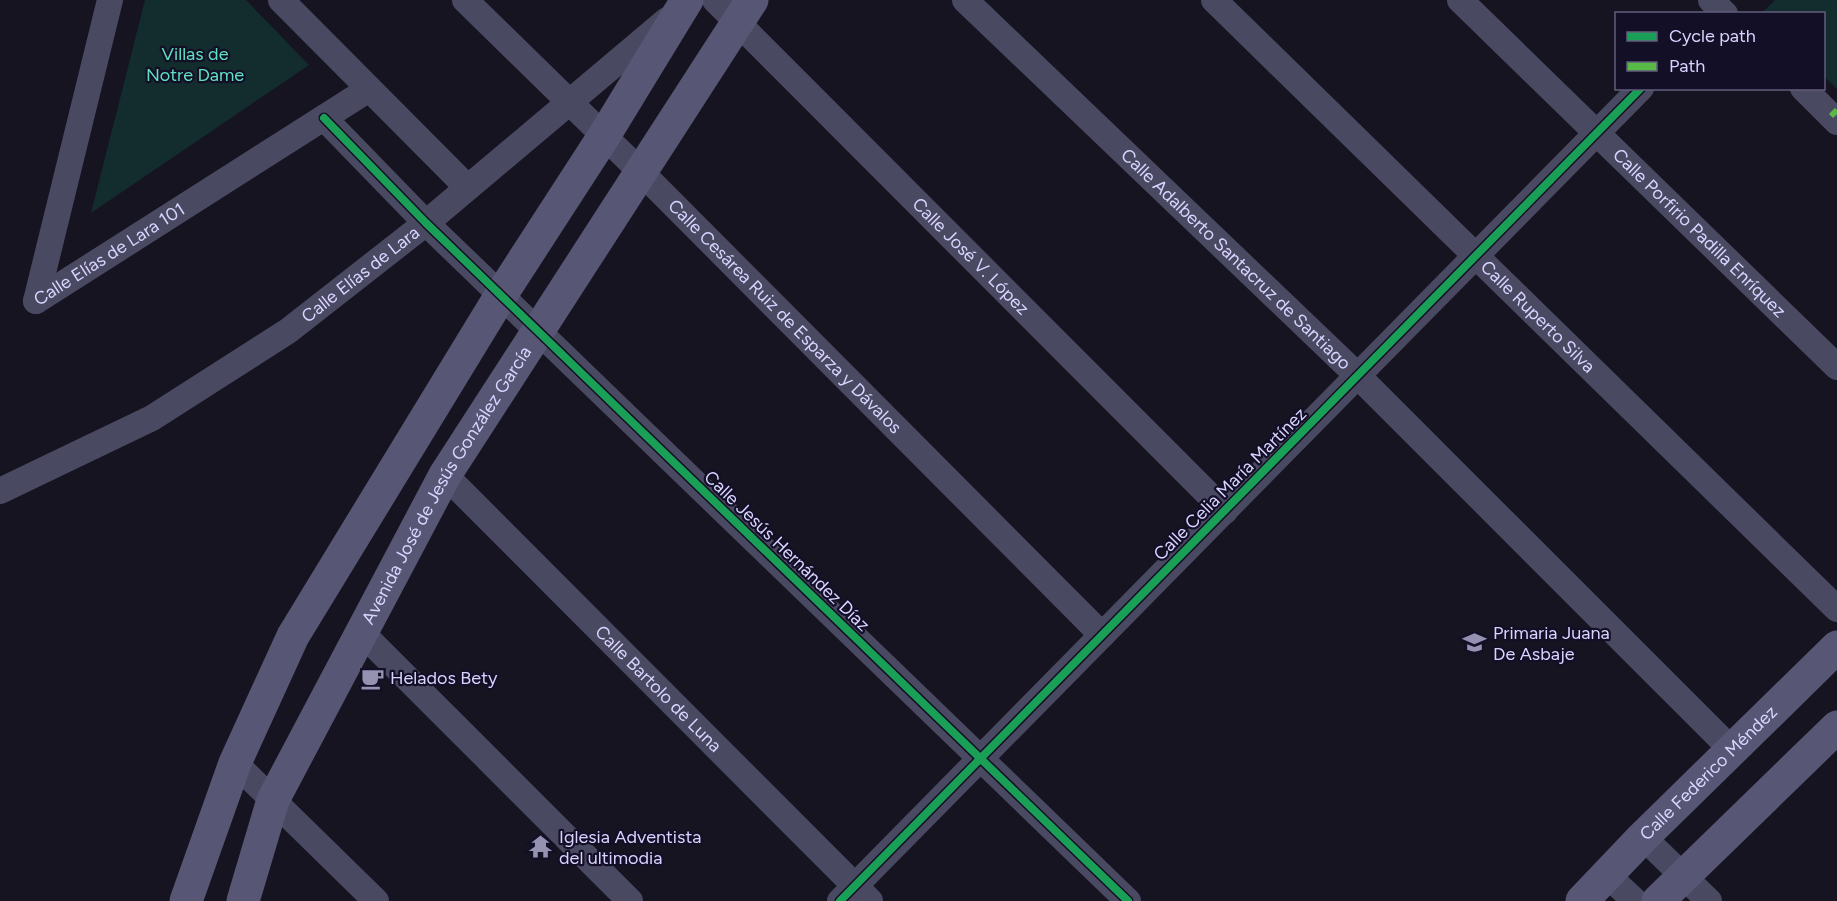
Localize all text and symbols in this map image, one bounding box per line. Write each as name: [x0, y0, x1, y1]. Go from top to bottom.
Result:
legend: [1615, 12, 1825, 90]
text: Cycle path: [1669, 25, 1756, 47]
park label: Villas de Notre Dame: [146, 43, 244, 86]
text: Path: [1669, 55, 1705, 77]
street label: Calle Adalberto Santacruz de Santiago: [1116, 144, 1356, 374]
street label: Calle Porfirio Padilla Enríquez: [1608, 144, 1791, 322]
street label: Calle José V. López: [908, 193, 1034, 320]
street label: Calle Cesárea Ruiz de Esparza y Dávalos: [664, 195, 906, 438]
street label: Calle Elías de Lara 101: [30, 198, 189, 310]
street label: Calle Elías de Lara: [297, 221, 424, 327]
street label: Calle Ruperto Silva: [1476, 256, 1600, 377]
street label: Avenida José de Jesús González García: [357, 342, 536, 628]
street label: Calle Celia María Martínez: [1149, 403, 1311, 565]
street label: Calle Jesús Hernández Díaz: [700, 466, 874, 636]
street label: Calle Bartolo de Luna: [590, 621, 726, 757]
place label: Primaria Juana De Asbaje: [1493, 622, 1610, 665]
school or university icon: Primaria Juana De Asbaje: [1462, 630, 1488, 656]
cafe icon: Helados Bety: [359, 665, 385, 691]
place label: Helados Bety: [390, 667, 498, 689]
street label: Calle Federico Méndez: [1635, 701, 1782, 845]
place label: Iglesia Adventista del ultimodia: [559, 826, 701, 869]
temple icon: Iglesia Adventista del ultimodia: [528, 834, 554, 860]

